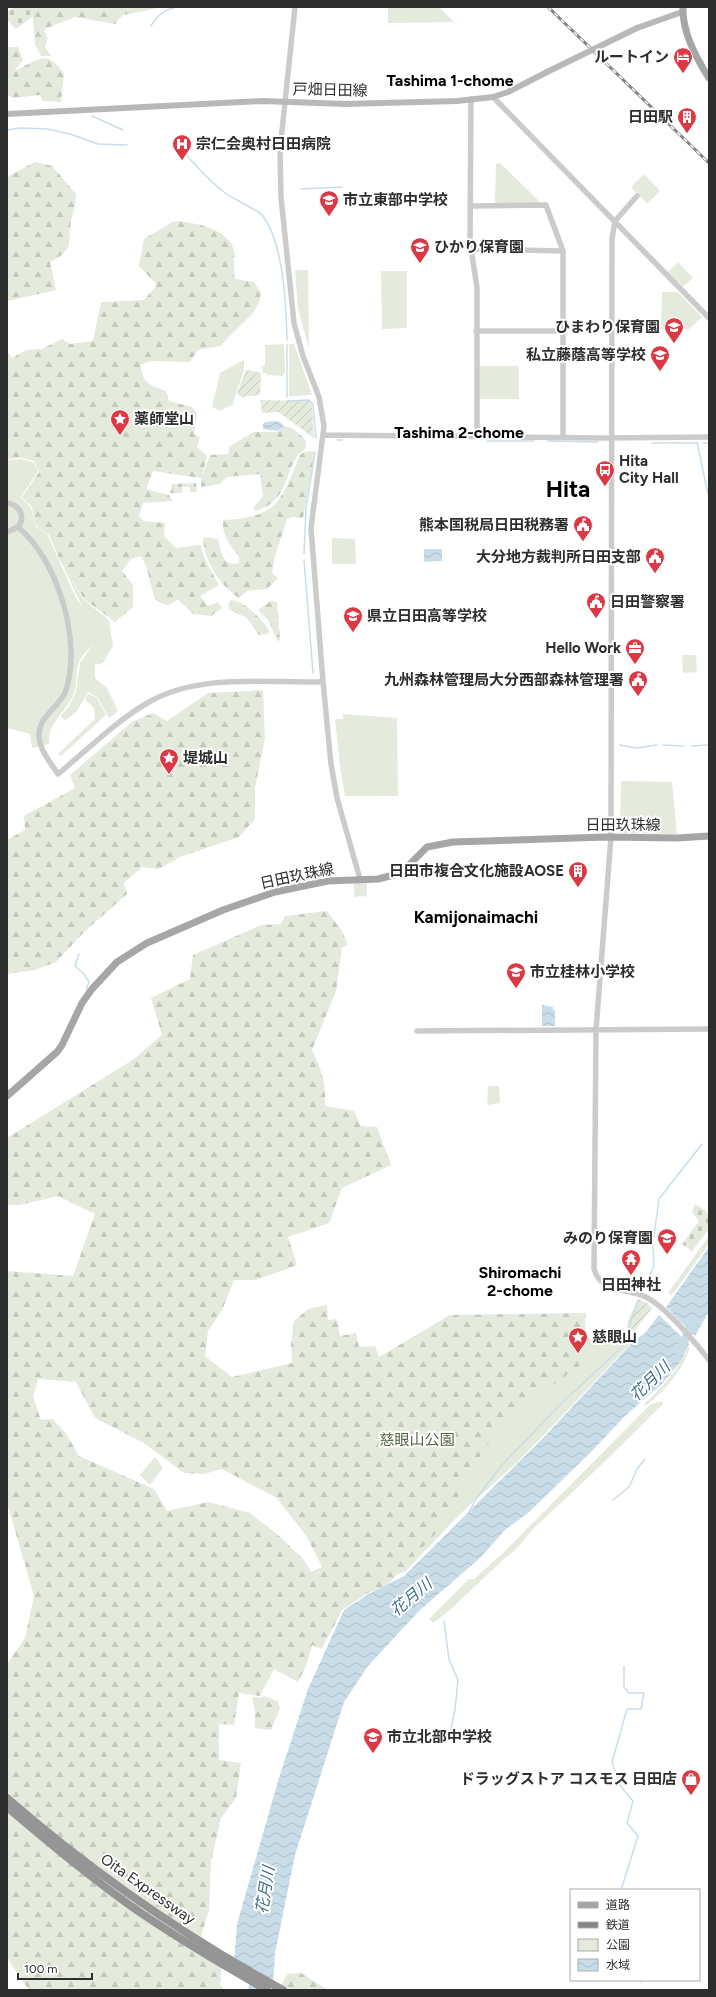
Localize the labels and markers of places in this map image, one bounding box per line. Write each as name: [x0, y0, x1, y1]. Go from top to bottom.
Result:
hotel icon: ルートイン: [672, 46, 694, 74]
place label: ルートイン: [594, 48, 669, 66]
building icon: 日田駅: [676, 106, 698, 134]
place label: 日田駅: [628, 108, 673, 126]
hospital icon: 宗仁会奥村日田病院: [171, 133, 193, 161]
place label: 宗仁会奥村日田病院: [196, 135, 331, 153]
school or university icon: 市立東部中学校: [318, 189, 340, 217]
place label: 市立東部中学校: [343, 191, 448, 209]
school or university icon: ひかり保育園: [409, 236, 431, 264]
place label: ひかり保育園: [434, 238, 524, 256]
school or university icon: ひまわり保育園: [663, 316, 685, 344]
place label: ひまわり保育園: [555, 318, 660, 336]
school or university icon: 私立藤蔭高等学校: [649, 344, 671, 372]
place label: 私立藤蔭高等学校: [526, 346, 646, 364]
place icon: 薬師堂山: [109, 408, 131, 436]
place label: 薬師堂山: [134, 410, 194, 428]
place label: Hita City Hall: [619, 452, 679, 487]
bus stop icon: Hita City Hall: [594, 459, 616, 487]
public building icon: 熊本国税局日田税務署: [572, 514, 594, 542]
place label: 熊本国税局日田税務署: [419, 516, 569, 534]
public building icon: 大分地方裁判所日田支部: [644, 546, 666, 574]
place label: 大分地方裁判所日田支部: [476, 548, 641, 566]
public building icon: 日田警察署: [585, 591, 607, 619]
place label: 日田警察署: [610, 593, 685, 611]
school or university icon: 県立日田高等学校: [342, 605, 364, 633]
place label: 県立日田高等学校: [367, 607, 487, 625]
office icon: Hello Work: [624, 637, 646, 665]
place label: Hello Work: [545, 639, 621, 657]
public building icon: 九州森林管理局大分西部森林管理署: [627, 669, 649, 697]
place label: 九州森林管理局大分西部森林管理署: [384, 671, 624, 689]
place icon: 堤城山: [158, 747, 180, 775]
place label: 堤城山: [183, 749, 228, 767]
building icon: 日田市複合文化施設AOSE: [567, 860, 589, 888]
place label: 日田市複合文化施設AOSE: [389, 862, 564, 880]
school or university icon: 市立桂林小学校: [505, 961, 527, 989]
place label: 市立桂林小学校: [530, 963, 635, 981]
school or university icon: みのり保育園: [656, 1227, 678, 1255]
place label: みのり保育園: [563, 1229, 653, 1247]
temple icon: 日田神社: [620, 1248, 642, 1276]
place label: 日田神社: [601, 1276, 661, 1294]
place icon: 慈眼山: [567, 1326, 589, 1354]
place label: 慈眼山: [592, 1328, 637, 1346]
school or university icon: 市立北部中学校: [362, 1726, 384, 1754]
place label: 市立北部中学校: [387, 1728, 492, 1746]
shop icon: ドラッグストア コスモス 日田店: [680, 1768, 702, 1796]
place label: ドラッグストア コスモス 日田店: [460, 1770, 677, 1788]

